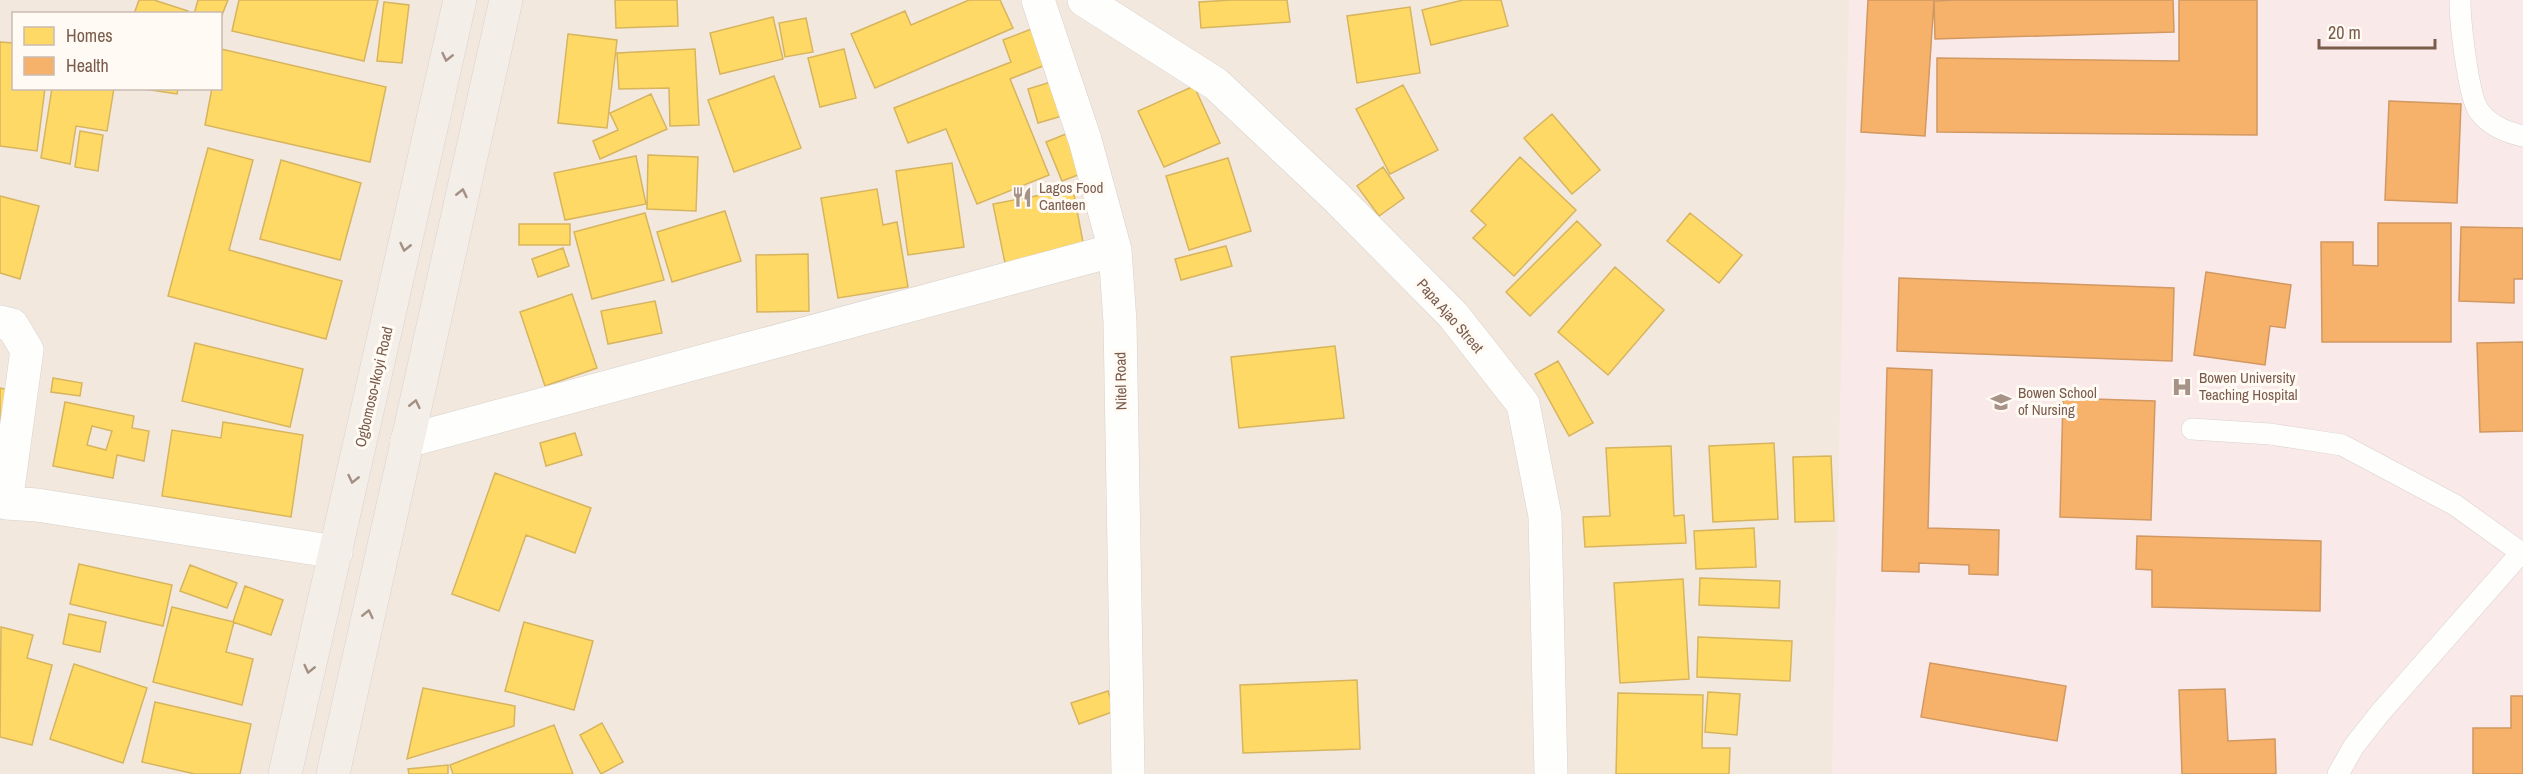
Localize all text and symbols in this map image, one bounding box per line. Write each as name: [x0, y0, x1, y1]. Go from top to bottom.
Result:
legend: [12, 12, 222, 90]
scale bar: [2319, 12, 2434, 50]
text: 20 m: [2328, 20, 2361, 45]
text: Homes: [66, 23, 113, 48]
one-way arrow: [442, 52, 455, 62]
text: Health: [66, 53, 109, 78]
place label: Lagos Food Canteen: [1039, 177, 1103, 215]
restaurant icon: Lagos Food Canteen: [1010, 185, 1034, 209]
one-way arrow: [455, 188, 468, 198]
one-way arrow: [399, 242, 412, 252]
street label: Papa Ajao Street: [1412, 274, 1489, 358]
street label: Ogbomoso-Ikoyi Road: [349, 325, 398, 449]
street label: Nitel Road: [1109, 352, 1132, 410]
place label: Bowen University Teaching Hospital: [2199, 367, 2297, 405]
hospital icon: Bowen University Teaching Hospital: [2170, 375, 2194, 399]
place label: Bowen School of Nursing: [2018, 382, 2097, 420]
school or university icon: Bowen School of Nursing: [1989, 390, 2013, 414]
one-way arrow: [408, 399, 421, 409]
one-way arrow: [347, 473, 360, 483]
one-way arrow: [361, 610, 374, 620]
one-way arrow: [303, 663, 316, 673]

